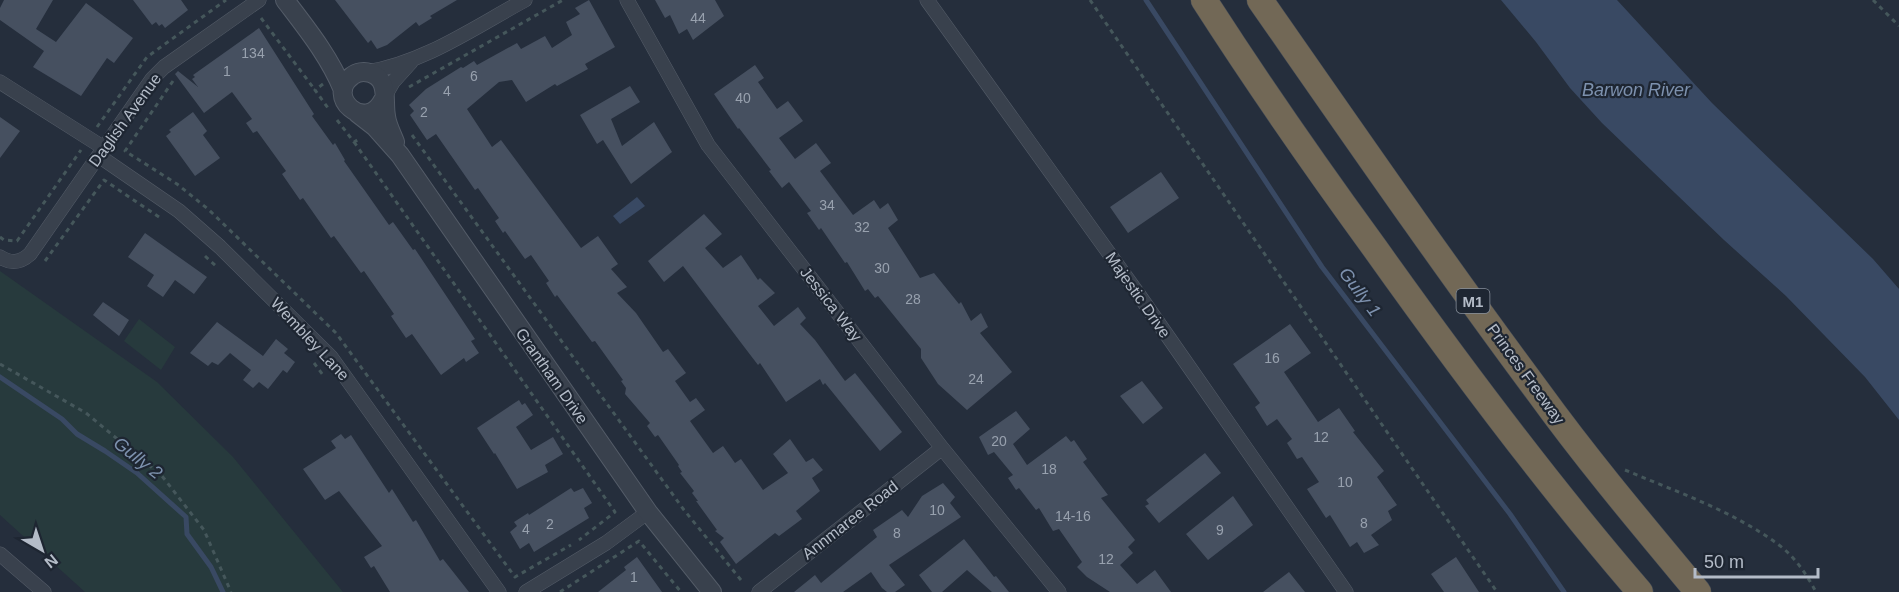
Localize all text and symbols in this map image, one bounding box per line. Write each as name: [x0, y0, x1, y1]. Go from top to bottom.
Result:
house number: 44: [690, 10, 706, 26]
house number: 134: [241, 45, 265, 61]
house number: 1: [223, 63, 231, 79]
house number: 6: [470, 68, 478, 84]
street label: Daglish Avenue: [86, 70, 165, 170]
water label: Barwon River: [1582, 80, 1691, 100]
house number: 4: [443, 83, 451, 99]
house number: 40: [735, 90, 751, 106]
house number: 2: [420, 104, 428, 120]
house number: 34: [819, 197, 835, 213]
house number: 32: [854, 219, 870, 235]
street label: Majestic Drive: [1102, 249, 1174, 341]
house number: 30: [874, 260, 890, 276]
street label: Jessica Way: [797, 264, 865, 344]
water label: Gully 1: [1335, 264, 1385, 320]
road number: M1: [1456, 289, 1490, 313]
house number: 28: [905, 291, 921, 307]
street label: Wembley Lane: [267, 294, 353, 384]
street label: Princes Freeway: [1484, 321, 1568, 427]
street label: Grantham Drive: [513, 325, 591, 427]
house number: 16: [1264, 350, 1280, 366]
house number: 24: [968, 371, 984, 387]
house number: 12: [1313, 429, 1329, 445]
water label: Gully 2: [110, 433, 166, 483]
house number: 20: [991, 433, 1007, 449]
house number: 18: [1041, 461, 1057, 477]
house number: 10: [1337, 474, 1353, 490]
street label: Annmaree Road: [799, 477, 901, 563]
house number: 10: [929, 502, 945, 518]
house number: 14-16: [1055, 508, 1091, 524]
house number: 8: [1360, 515, 1368, 531]
house number: 2: [546, 516, 554, 532]
north arrow: [12, 520, 72, 580]
house number: 4: [522, 521, 530, 537]
house number: 9: [1216, 522, 1224, 538]
house number: 8: [893, 525, 901, 541]
scale bar: [1695, 541, 1818, 579]
text: N: [41, 551, 61, 572]
house number: 12: [1098, 551, 1114, 567]
text: 50 m: [1704, 552, 1744, 572]
house number: 1: [630, 569, 638, 585]

